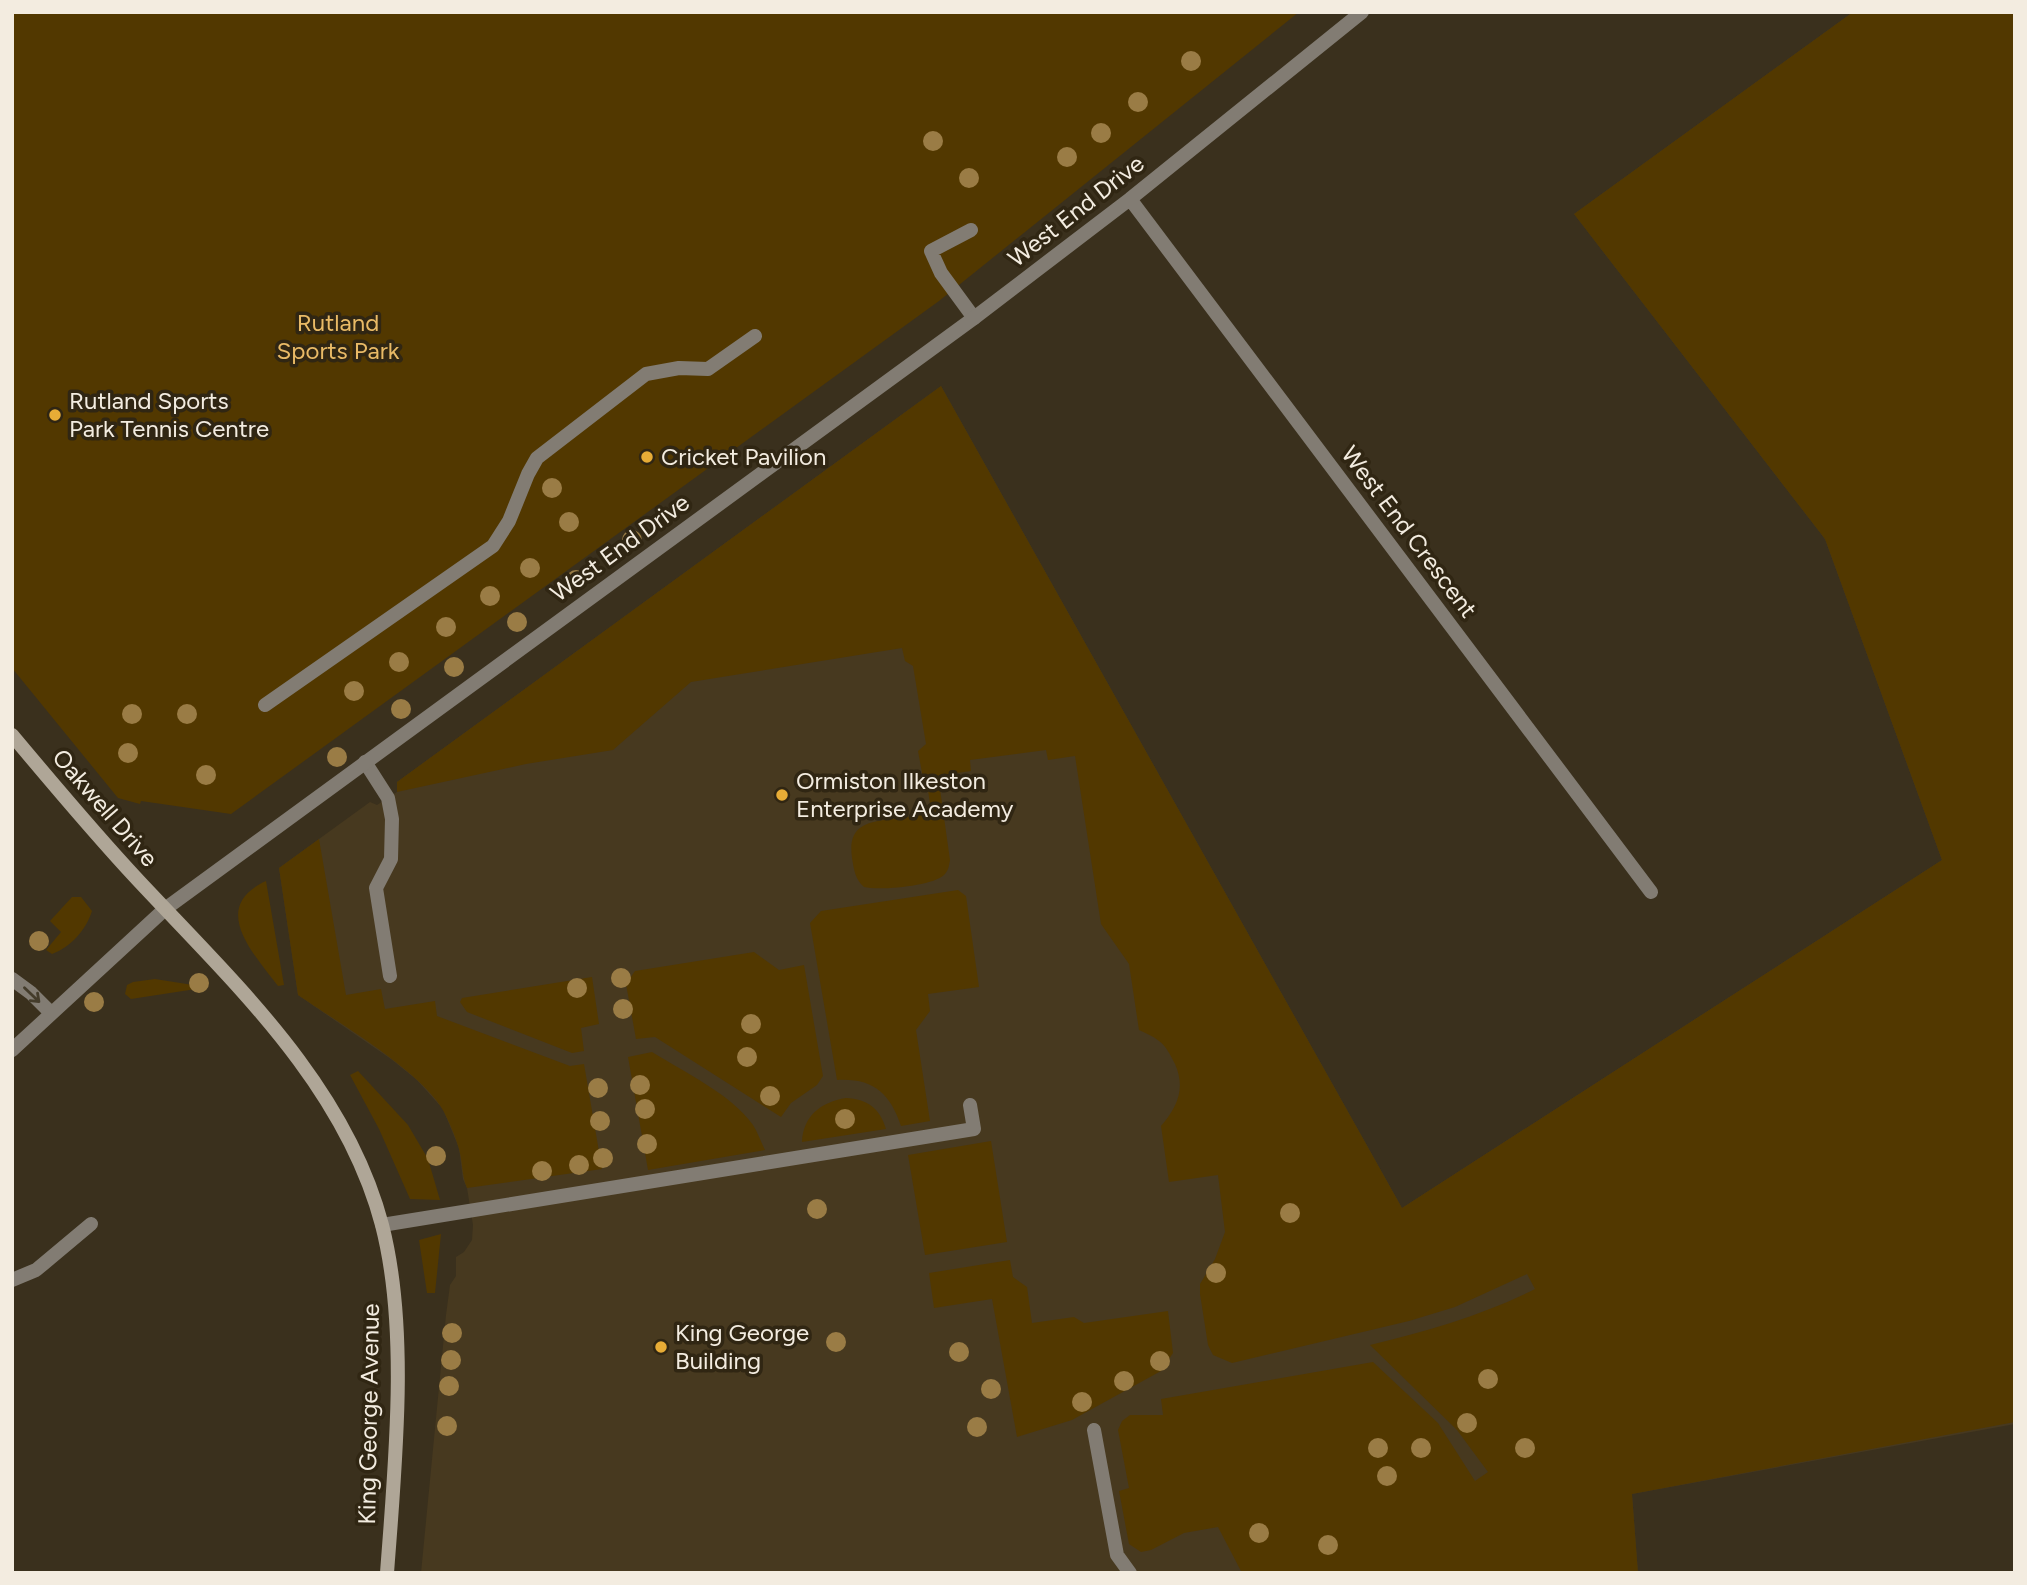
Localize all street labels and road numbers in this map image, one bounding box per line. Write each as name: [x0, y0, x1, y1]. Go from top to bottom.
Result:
street label: West End Drive: [1002, 149, 1149, 273]
street label: West End Crescent: [1335, 440, 1483, 623]
street label: West End Drive: [545, 488, 695, 608]
street label: Oakwell Drive: [46, 743, 164, 872]
street label: King George Avenue: [352, 1303, 385, 1525]

